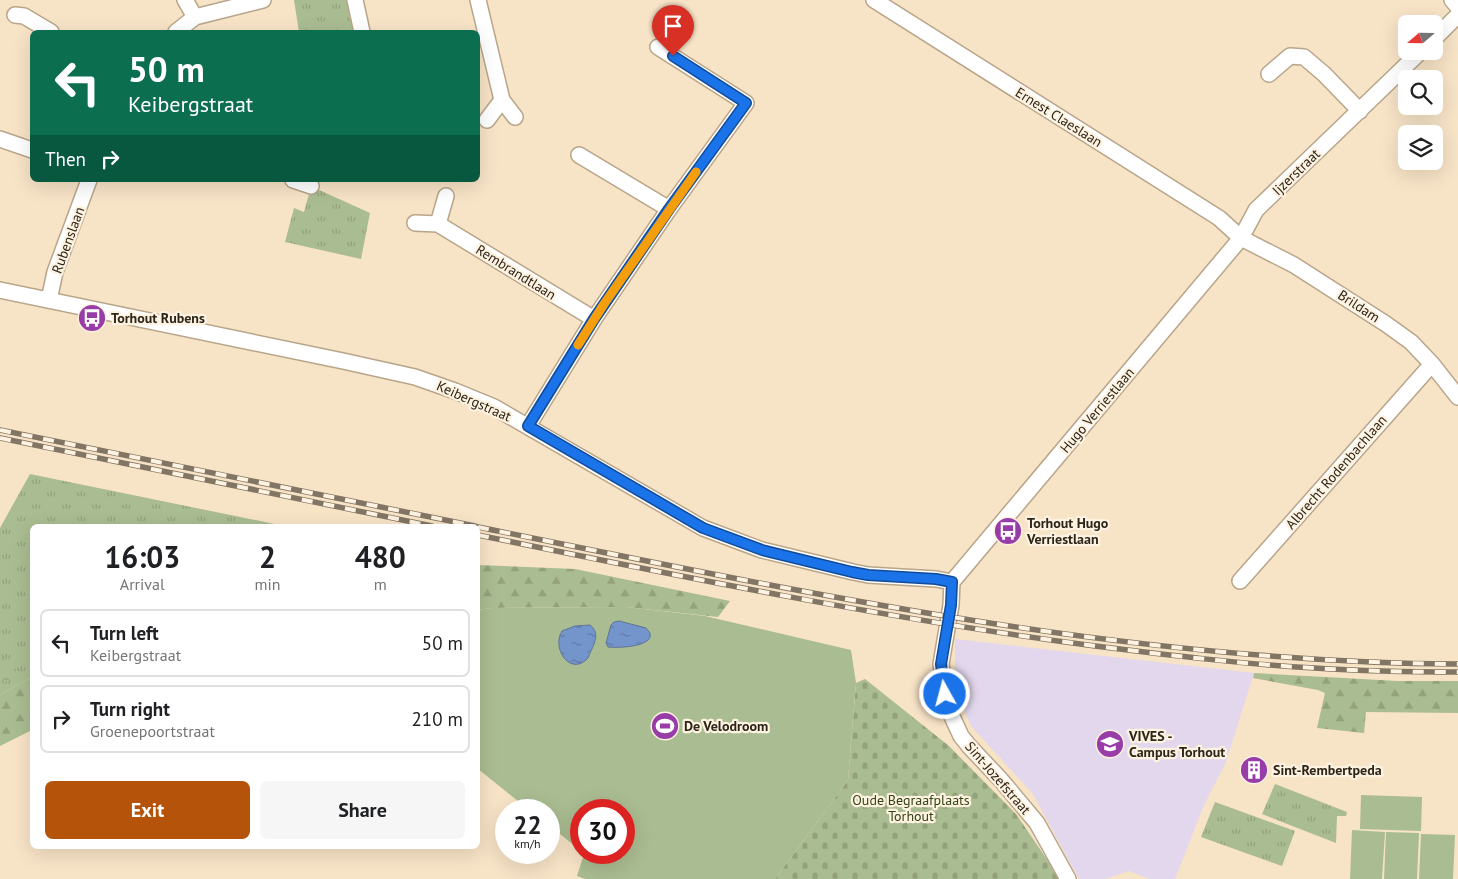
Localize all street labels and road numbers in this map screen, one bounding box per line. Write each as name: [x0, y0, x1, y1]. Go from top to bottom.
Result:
street label: Ernest Claeslaan: [1012, 83, 1106, 151]
street label: Ijzerstraat: [1268, 145, 1324, 199]
street label: Rubenslaan: [48, 204, 88, 276]
street label: Rembrandtlaan: [473, 240, 559, 304]
street label: Brildam: [1335, 286, 1383, 326]
street label: Hugo Verriestlaan: [1056, 364, 1138, 456]
street label: Keibergstraat: [434, 377, 514, 426]
street label: Albrecht Rodenbachlaan: [1281, 411, 1391, 533]
street label: Sint-Jozefstraat: [961, 738, 1035, 819]

